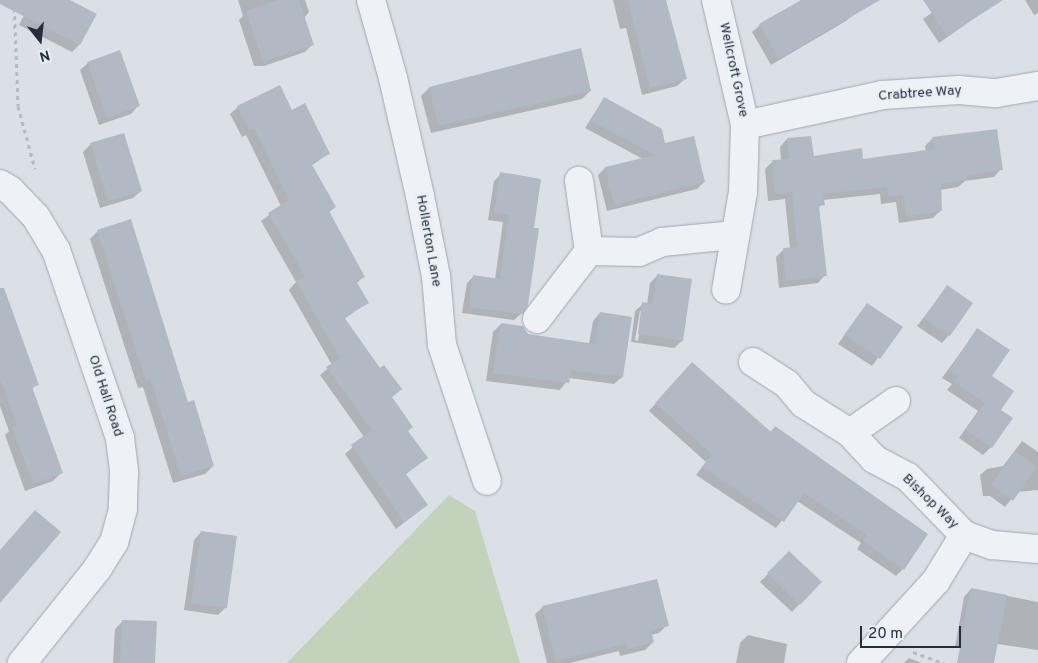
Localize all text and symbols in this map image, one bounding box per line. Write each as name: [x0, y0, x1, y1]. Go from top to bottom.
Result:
north arrow: [15, 15, 65, 65]
street label: Wellcroft Grove: [715, 21, 751, 119]
text: N: [37, 45, 51, 64]
street label: Crabtree Way: [878, 83, 962, 105]
street label: Hollerton Lane: [412, 194, 444, 288]
street label: Old Hall Road: [84, 353, 126, 439]
street label: Bishop Way: [898, 471, 962, 533]
scale bar: [863, 616, 964, 648]
text: 20 m: [868, 625, 903, 644]

